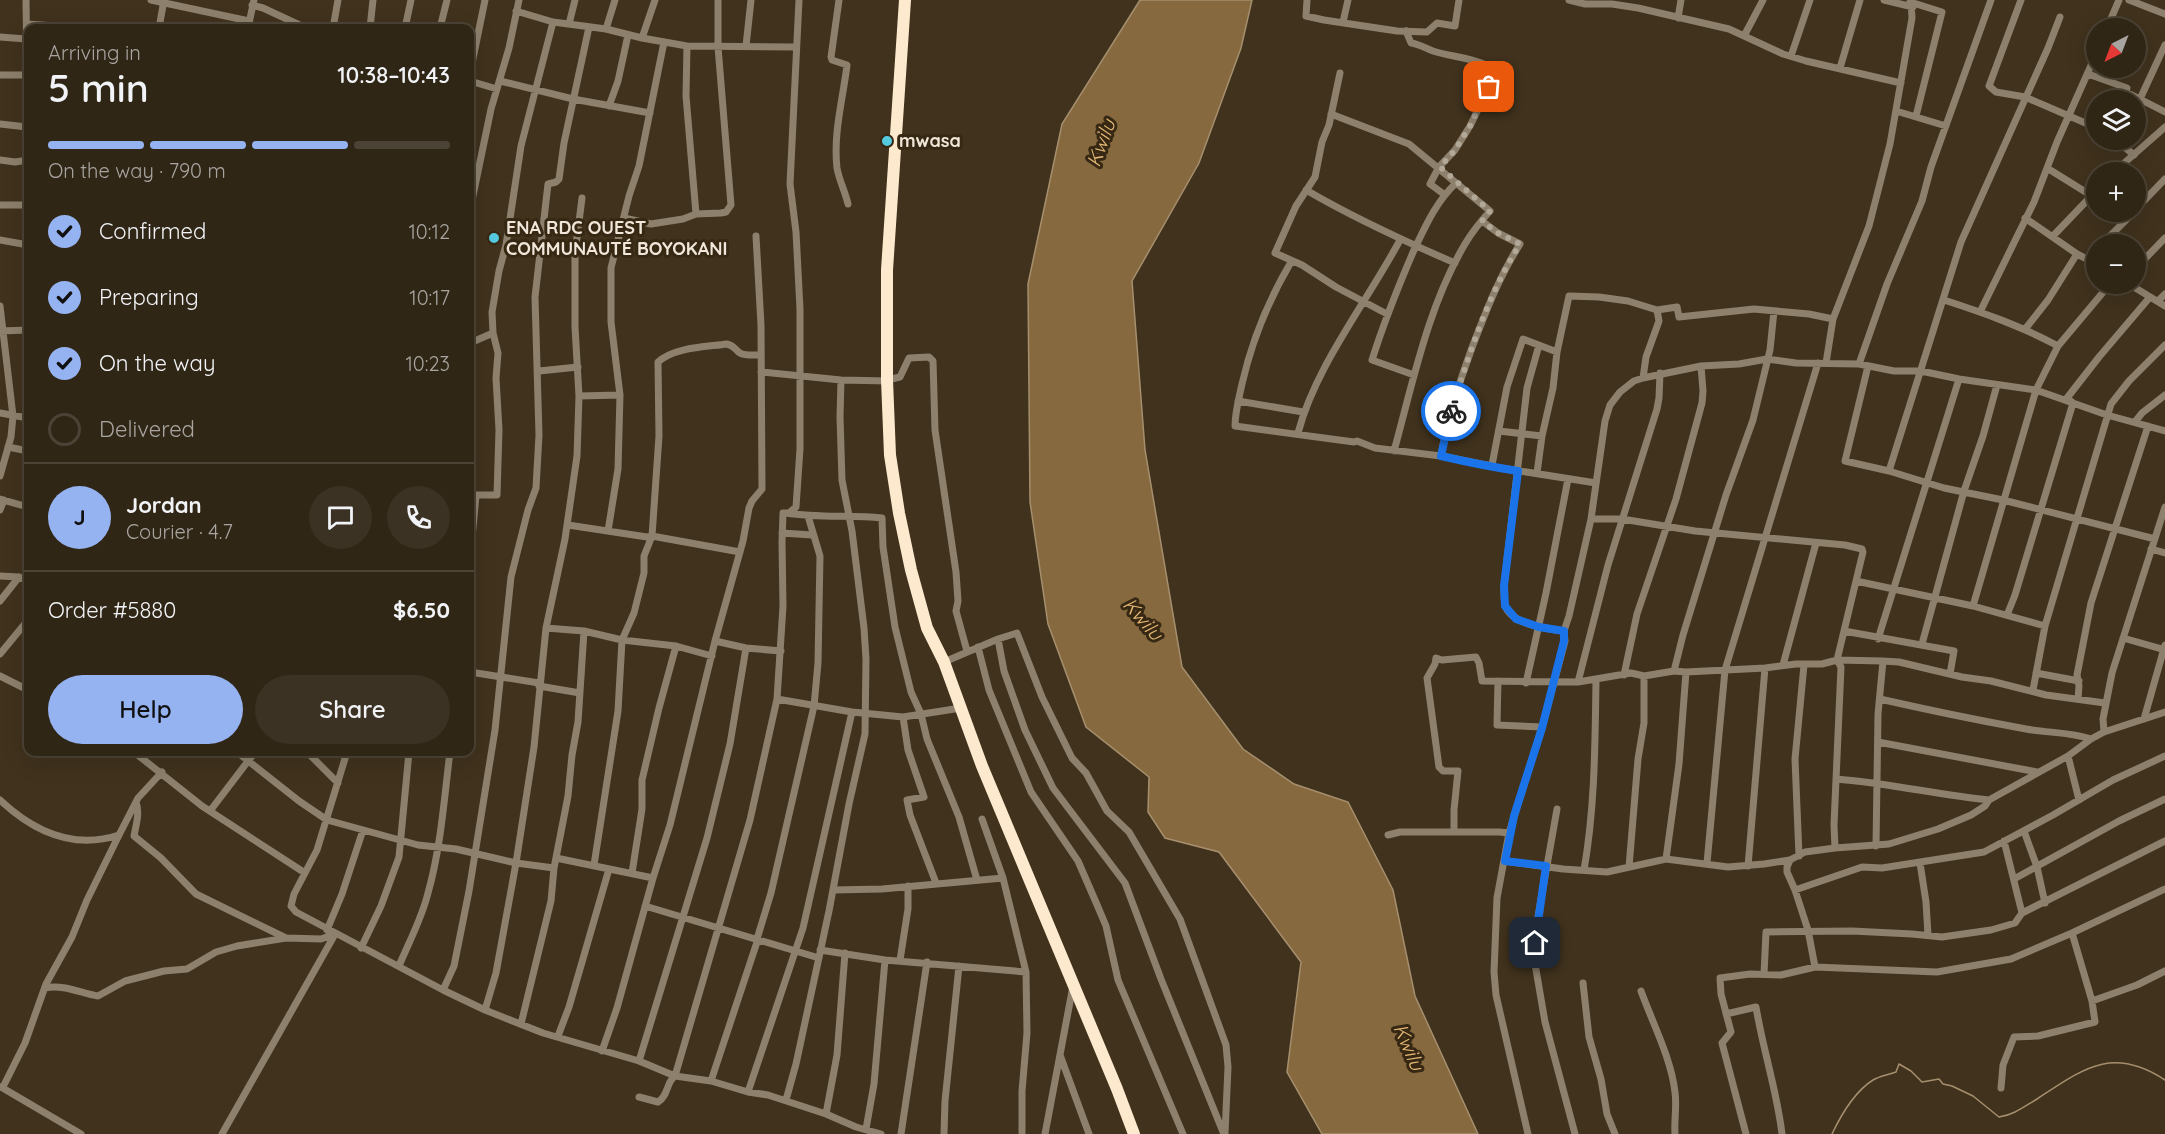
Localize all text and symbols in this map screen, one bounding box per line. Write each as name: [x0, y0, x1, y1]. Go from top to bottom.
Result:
north arrow: [2086, 18, 2146, 78]
map controls: [2086, 18, 2146, 294]
text: Arriving in: [48, 40, 141, 65]
text: 10:38–10:43: [337, 61, 450, 89]
pin: [1463, 61, 1514, 112]
text: 5 min: [48, 63, 149, 112]
icon: bag: [1472, 70, 1505, 103]
button: layers: [2086, 90, 2146, 150]
water label: Kwilu: [1081, 114, 1121, 170]
place label: mwasa: [899, 129, 961, 152]
marker: mwasa: [880, 134, 894, 148]
text: On the way · 790 m: [48, 158, 226, 183]
button: +: [2086, 162, 2146, 222]
icon: check: [48, 215, 81, 248]
place label: ENA RDC OUEST COMMUNAUTÉ BOYOKANI: [506, 216, 727, 260]
text: Confirmed: [99, 217, 206, 245]
text: 10:12: [408, 219, 450, 244]
marker: ENA RDC OUEST COMMUNAUTÉ BOYOKANI: [487, 231, 501, 245]
button: −: [2086, 234, 2146, 294]
icon: check: [48, 281, 81, 314]
text: Preparing: [99, 283, 199, 311]
text: 10:17: [409, 285, 450, 310]
icon: check: [48, 347, 81, 380]
text: On the way: [99, 349, 215, 377]
text: 10:23: [405, 351, 450, 376]
courier: [1421, 381, 1481, 441]
icon: bike: [1435, 395, 1468, 428]
text: Delivered: [99, 415, 195, 443]
button: chat: [309, 486, 372, 549]
button: phone: [387, 486, 450, 549]
text: Jordan: [126, 491, 202, 519]
text: J: [73, 503, 86, 531]
text: Courier · 4.7: [126, 519, 233, 544]
water label: Kwilu: [1118, 592, 1170, 646]
text: Order #5880: [48, 596, 176, 624]
text: $6.50: [393, 596, 450, 624]
button: Help: [48, 675, 243, 744]
button: Share: [255, 675, 450, 744]
pin: [1509, 917, 1560, 968]
icon: home: [1518, 926, 1551, 959]
water label: Kwilu: [1388, 1020, 1431, 1075]

